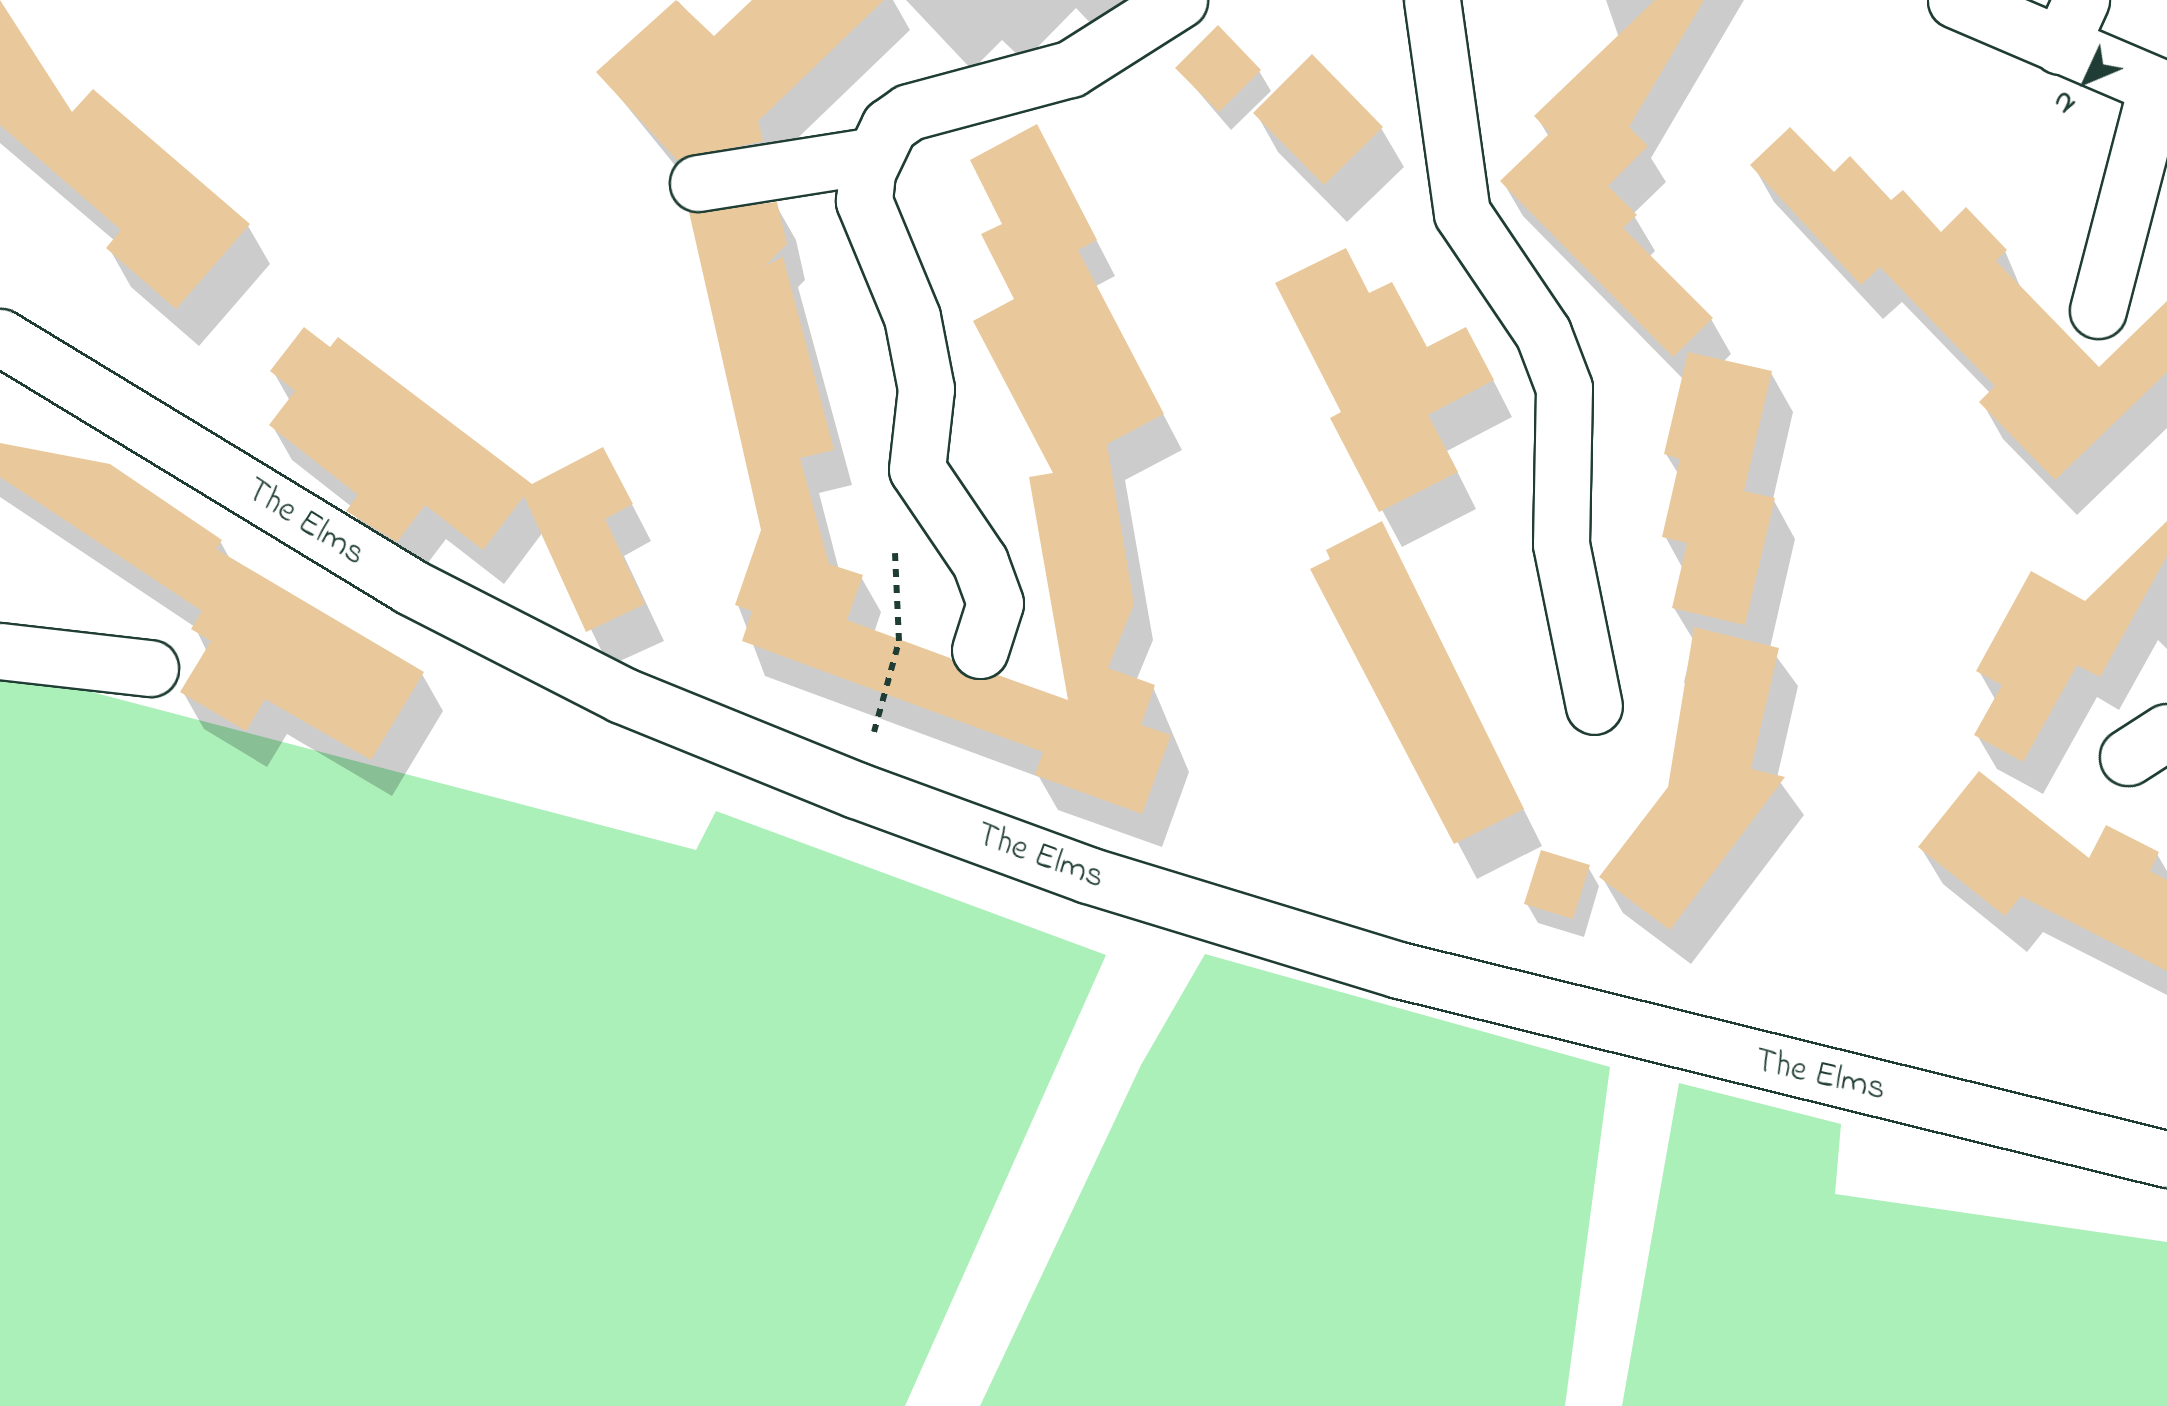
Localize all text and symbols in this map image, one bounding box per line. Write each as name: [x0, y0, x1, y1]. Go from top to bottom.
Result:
north arrow: [2037, 30, 2137, 130]
text: N: [2044, 80, 2086, 122]
street label: The Elms: [237, 470, 373, 576]
street label: The Elms: [970, 814, 1110, 900]
street label: The Elms: [1750, 1041, 1890, 1111]

